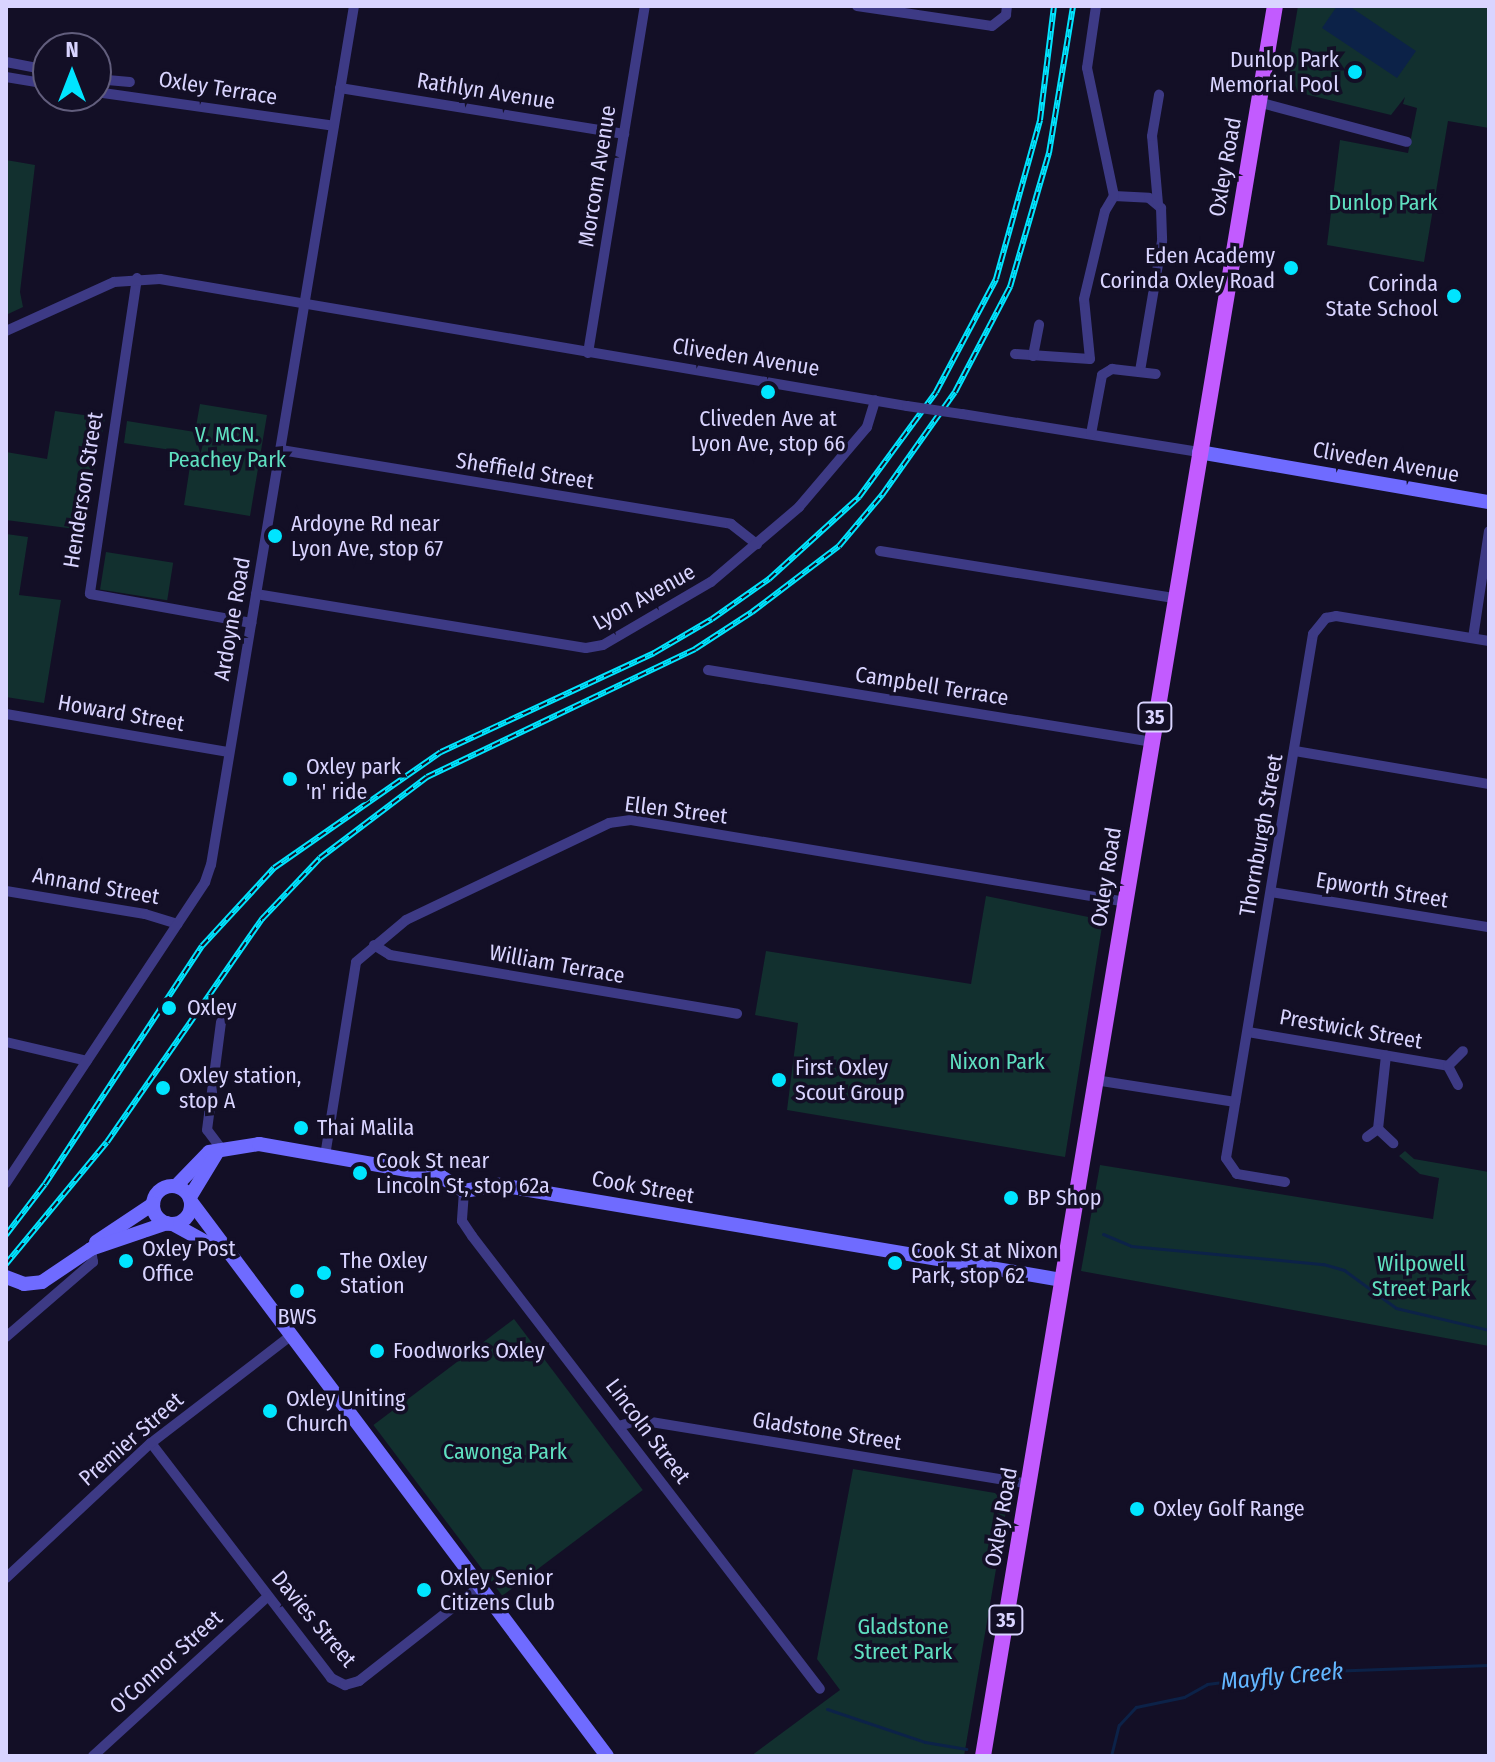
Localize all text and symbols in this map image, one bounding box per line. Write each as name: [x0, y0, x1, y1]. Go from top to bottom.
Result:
north arrow: [32, 32, 112, 112]
text: N: [65, 36, 79, 63]
place label: Dunlop Park Memorial Pool: [1209, 46, 1339, 98]
marker: Dunlop Park Memorial Pool: [1346, 63, 1364, 81]
street label: Oxley Terrace: [157, 66, 279, 110]
street label: Rathlyn Avenue: [415, 67, 557, 115]
street label: Morcom Avenue: [573, 103, 621, 249]
street label: Oxley Road: [1203, 115, 1247, 219]
park label: Dunlop Park: [1328, 190, 1438, 216]
place label: Eden Academy Corinda Oxley Road: [1100, 242, 1275, 294]
marker: Eden Academy Corinda Oxley Road: [1282, 259, 1300, 277]
place label: Corinda State School: [1325, 270, 1438, 322]
marker: Corinda State School: [1445, 287, 1463, 305]
street label: Cliveden Avenue: [671, 332, 821, 382]
marker: Cliveden Ave at Lyon Ave, stop 66: [759, 383, 777, 401]
place label: Cliveden Ave at Lyon Ave, stop 66: [691, 405, 845, 456]
street label: Henderson Street: [58, 410, 108, 570]
park label: V. MCN. Peachey Park: [168, 421, 286, 472]
street label: Cliveden Avenue: [1311, 436, 1461, 488]
street label: Sheffield Street: [454, 447, 596, 495]
place label: Ardoyne Rd near Lyon Ave, stop 67: [291, 510, 443, 562]
marker: Ardoyne Rd near Lyon Ave, stop 67: [266, 527, 284, 545]
street label: Ardoyne Road: [208, 555, 256, 683]
street label: Lyon Avenue: [588, 558, 700, 636]
street label: Campbell Terrace: [853, 661, 1011, 711]
street label: Howard Street: [56, 689, 186, 737]
road number: 35: [1137, 701, 1173, 733]
street label: Thornburgh Street: [1234, 752, 1288, 918]
place label: Oxley park 'n' ride: [306, 753, 401, 804]
marker: Oxley park 'n' ride: [281, 770, 299, 788]
street label: Ellen Street: [623, 791, 729, 829]
street label: Oxley Road: [1085, 825, 1127, 929]
street label: Annand Street: [31, 862, 161, 910]
street label: Epworth Street: [1314, 867, 1450, 913]
street label: William Terrace: [487, 939, 627, 989]
place label: Oxley: [187, 995, 237, 1021]
marker: Oxley: [158, 997, 180, 1019]
street label: Prestwick Street: [1278, 1003, 1424, 1055]
park label: Nixon Park: [949, 1049, 1045, 1075]
place label: First Oxley Scout Group: [795, 1054, 905, 1106]
place label: Oxley station, stop A: [179, 1062, 301, 1114]
marker: First Oxley Scout Group: [770, 1071, 788, 1089]
marker: Oxley station, stop A: [154, 1079, 172, 1097]
place label: Thai Malila: [317, 1115, 414, 1141]
marker: Thai Malila: [292, 1119, 310, 1137]
place label: Cook St near Lincoln St, stop 62a: [376, 1147, 550, 1198]
marker: Cook St near Lincoln St, stop 62a: [351, 1164, 369, 1182]
street label: Cook Street: [590, 1165, 696, 1209]
place label: BP Shop: [1027, 1185, 1101, 1211]
marker: BP Shop: [1002, 1189, 1020, 1207]
place label: Oxley Post Office: [142, 1235, 236, 1286]
place label: Cook St at Nixon Park, stop 62: [911, 1237, 1058, 1288]
place label: The Oxley Station: [340, 1247, 427, 1298]
park label: Wilpowell Street Park: [1372, 1250, 1470, 1302]
marker: Oxley Post Office: [117, 1252, 135, 1270]
marker: Cook St at Nixon Park, stop 62: [886, 1254, 904, 1272]
marker: The Oxley Station: [315, 1264, 333, 1282]
marker: BWS: [288, 1282, 306, 1300]
place label: BWS: [277, 1304, 317, 1330]
place label: Foodworks Oxley: [393, 1338, 545, 1364]
marker: Foodworks Oxley: [368, 1342, 386, 1360]
street label: Lincoln Street: [600, 1373, 696, 1489]
place label: Oxley Uniting Church: [286, 1385, 405, 1436]
street label: Premier Street: [74, 1387, 188, 1491]
marker: Oxley Uniting Church: [261, 1402, 279, 1420]
street label: Gladstone Street: [751, 1406, 903, 1456]
park label: Cawonga Park: [443, 1439, 567, 1465]
street label: Oxley Road: [979, 1465, 1023, 1569]
place label: Oxley Golf Range: [1153, 1496, 1305, 1522]
marker: Oxley Golf Range: [1128, 1500, 1146, 1518]
place label: Oxley Senior Citizens Club: [440, 1564, 555, 1616]
street label: Davies Street: [266, 1565, 362, 1673]
marker: Oxley Senior Citizens Club: [415, 1581, 433, 1599]
road number: 35: [988, 1604, 1024, 1636]
street label: O'Connor Street: [104, 1605, 228, 1719]
park label: Gladstone Street Park: [854, 1613, 952, 1664]
water label: Mayfly Creek: [1220, 1657, 1344, 1697]

